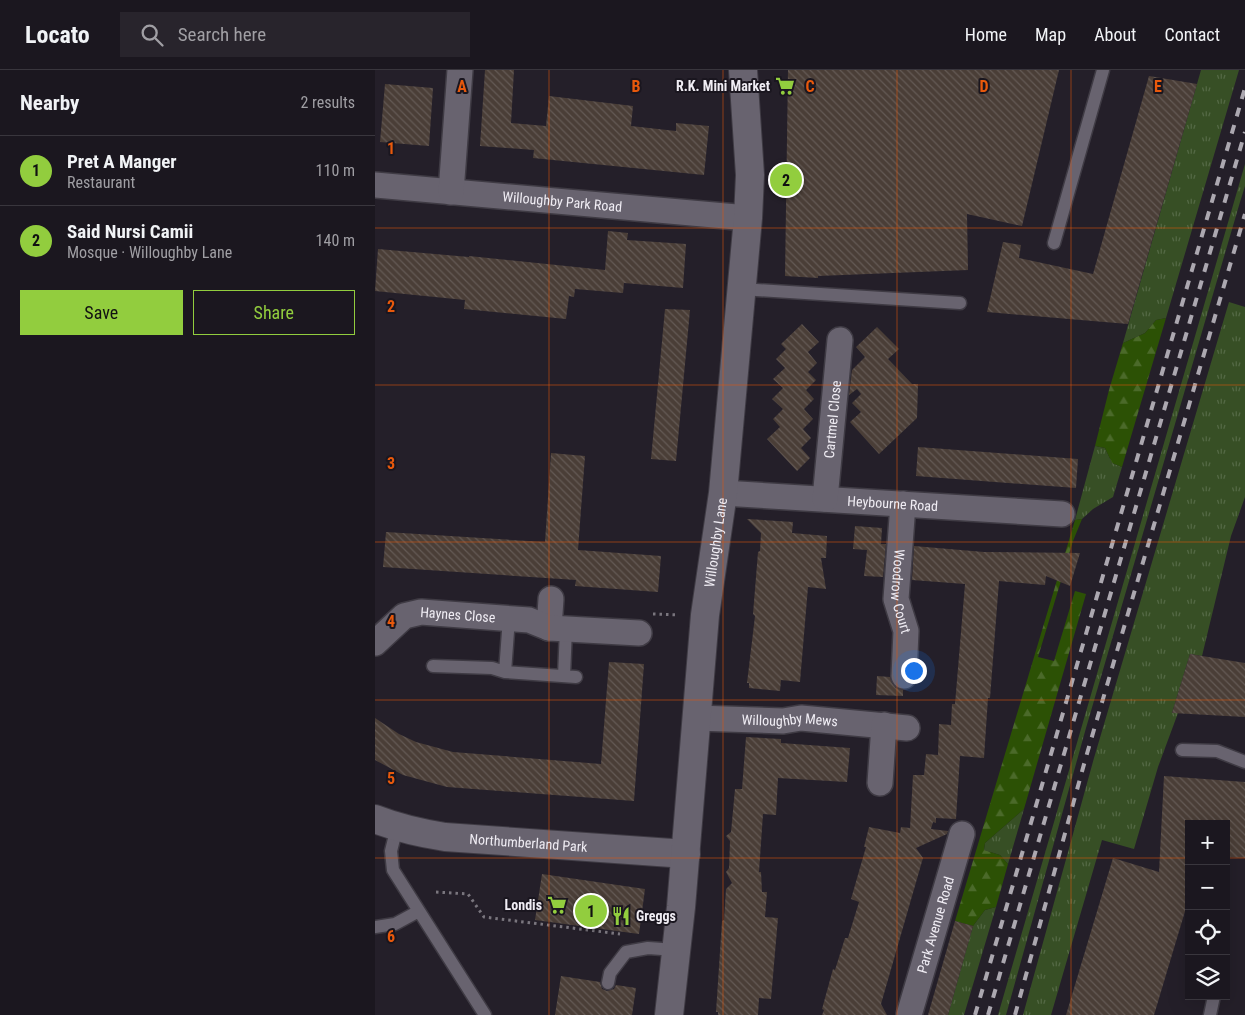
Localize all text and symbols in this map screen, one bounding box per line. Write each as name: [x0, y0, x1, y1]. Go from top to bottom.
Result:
search box: [120, 12, 470, 57]
text: Locato: [25, 21, 90, 49]
icon: search: [138, 21, 166, 49]
text: Search here: [178, 23, 266, 46]
text: Home: [965, 24, 1007, 45]
text: Map: [1035, 24, 1066, 45]
text: About: [1094, 24, 1136, 45]
text: Contact: [1164, 24, 1220, 45]
supermarket icon: R.K. Mini Market: [774, 75, 796, 97]
text: A: [457, 77, 467, 96]
text: B: [632, 77, 641, 96]
text: C: [805, 77, 815, 96]
text: D: [979, 77, 989, 96]
text: E: [1154, 77, 1162, 96]
place label: R.K. Mini Market: [676, 78, 770, 94]
text: Nearby: [20, 91, 79, 115]
text: 2 results: [300, 93, 355, 112]
text: 1: [387, 139, 395, 158]
text: Pret A Manger: [67, 150, 177, 173]
text: 1: [32, 161, 40, 180]
text: 110 m: [316, 161, 355, 180]
pin: 2: [770, 161, 802, 199]
text: Restaurant: [67, 173, 135, 192]
street label: Willoughby Park Road: [502, 188, 623, 215]
text: Said Nursi Camii: [67, 220, 193, 243]
text: 2: [32, 231, 40, 250]
text: 140 m: [316, 231, 355, 250]
text: Mosque · Willoughby Lane: [67, 243, 232, 262]
button: Save: [20, 290, 183, 335]
button: Share: [193, 290, 355, 335]
text: 2: [387, 297, 395, 316]
street label: Cartmel Close: [821, 379, 844, 459]
text: 3: [387, 454, 395, 473]
street label: Heybourne Road: [847, 493, 938, 514]
street label: Willoughby Lane: [701, 496, 730, 588]
street label: Woodrow Court: [888, 549, 914, 635]
street label: Haynes Close: [420, 604, 496, 626]
text: 4: [387, 612, 395, 631]
your location: [901, 658, 927, 684]
street label: Willoughby Mews: [742, 710, 838, 729]
text: 5: [387, 769, 395, 788]
map controls: [1185, 820, 1230, 1000]
button: +: [1185, 820, 1230, 865]
street label: Northumberland Park: [469, 831, 589, 855]
button: −: [1185, 865, 1230, 910]
street label: Park Avenue Road: [914, 875, 957, 975]
pin: 1: [575, 892, 607, 930]
supermarket icon: Londis: [546, 894, 568, 916]
place label: Londis: [505, 897, 542, 913]
restaurant icon: Greggs: [610, 905, 632, 927]
place label: Greggs: [636, 908, 676, 924]
button: locate: [1185, 910, 1230, 955]
text: 6: [387, 927, 395, 946]
button: layers: [1185, 955, 1230, 1000]

